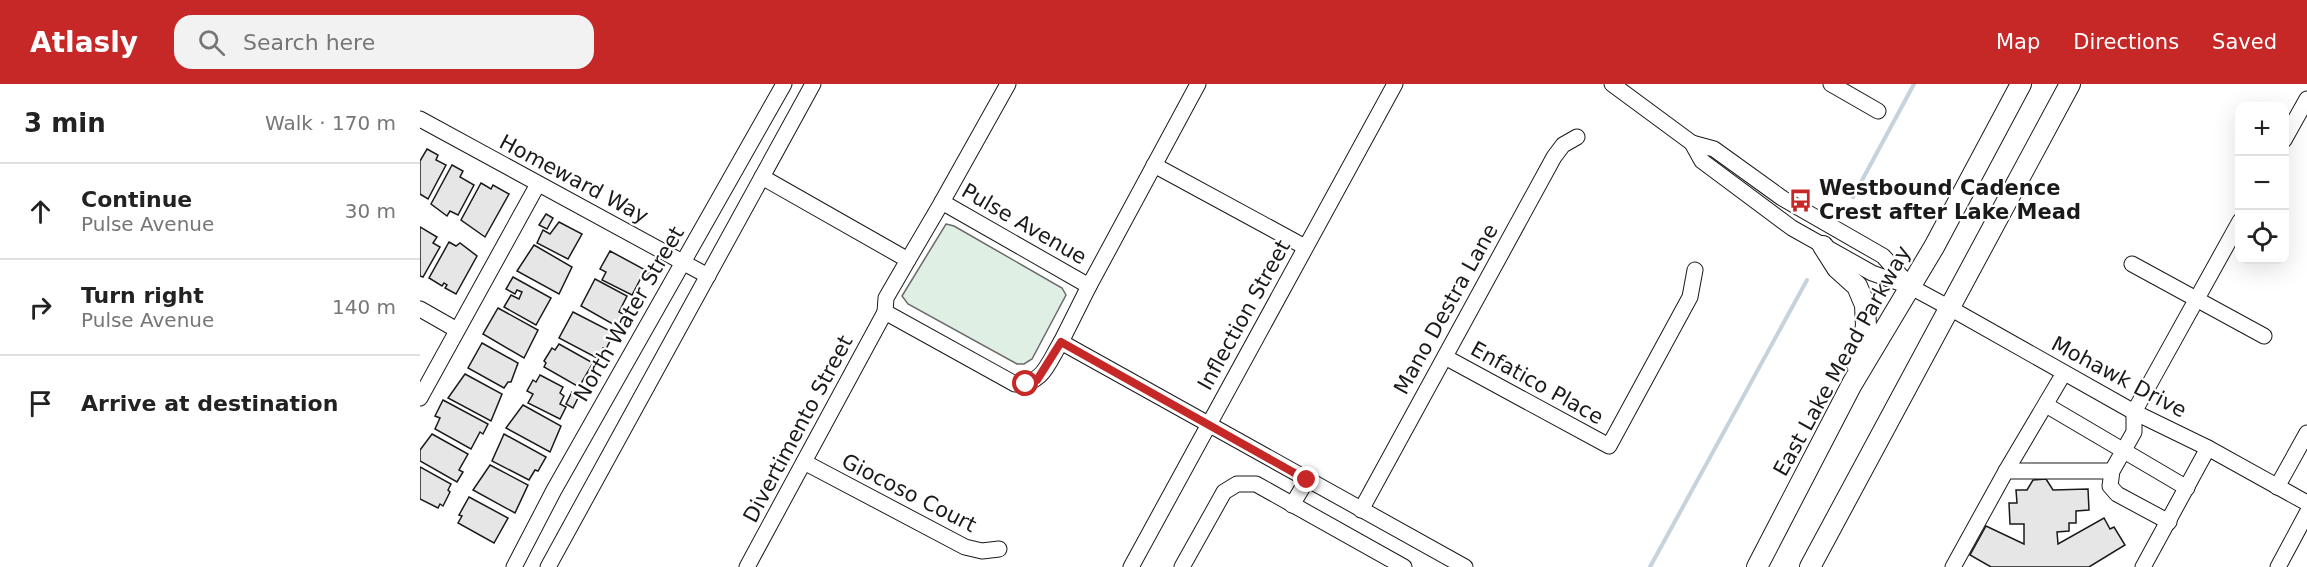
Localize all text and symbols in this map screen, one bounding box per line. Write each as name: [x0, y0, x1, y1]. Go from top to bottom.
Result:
search box: [174, 15, 594, 69]
text: Atlasly: [30, 26, 138, 59]
icon: search: [195, 26, 228, 59]
text: Search here: [243, 30, 375, 55]
text: Map: [1996, 30, 2040, 54]
text: Directions: [2073, 30, 2179, 54]
text: Saved: [2212, 30, 2277, 54]
map controls: [2235, 102, 2289, 264]
button: +: [2235, 102, 2289, 156]
text: 3 min: [24, 108, 106, 138]
text: Walk · 170 m: [265, 111, 396, 135]
street label: Homeward Way: [496, 130, 652, 228]
button: −: [2235, 156, 2289, 210]
place label: Westbound Cadence Crest after Lake Mead: [1819, 176, 2081, 224]
street label: Pulse Avenue: [957, 179, 1091, 269]
text: Continue: [81, 187, 192, 212]
bus stop icon: Westbound Cadence Crest after Lake Mead: [1788, 187, 1814, 213]
icon: ahead: [24, 195, 57, 228]
text: 30 m: [345, 199, 396, 223]
button: locate: [2235, 210, 2289, 264]
text: Pulse Avenue: [81, 212, 214, 236]
street label: Mano Destra Lane: [1389, 220, 1503, 398]
street label: North Water Street: [569, 222, 689, 406]
street label: Inflection Street: [1193, 236, 1295, 394]
street label: East Lake Mead Parkway: [1769, 242, 1915, 480]
text: Turn right: [81, 283, 204, 308]
icon: right: [24, 291, 57, 324]
text: 140 m: [332, 295, 396, 319]
text: Pulse Avenue: [81, 308, 214, 332]
street label: Divertimento Street: [739, 331, 857, 527]
street label: Mohawk Drive: [2048, 331, 2190, 423]
street label: Enfatico Place: [1467, 337, 1607, 429]
route start: [1012, 370, 1038, 396]
icon: arrive: [24, 387, 57, 420]
text: Arrive at destination: [81, 391, 338, 416]
street label: Giocoso Court: [838, 449, 980, 537]
route end: [1293, 466, 1319, 492]

